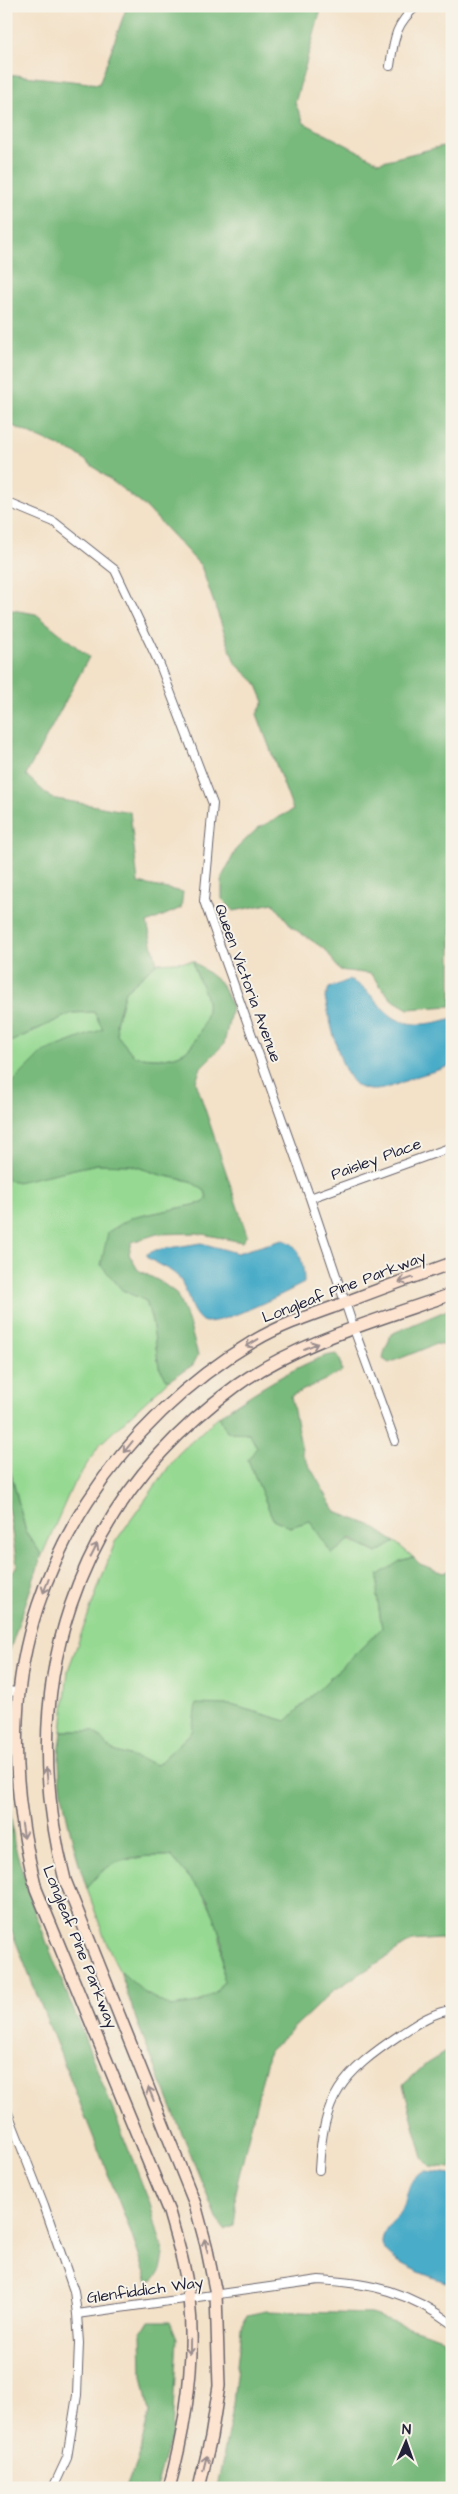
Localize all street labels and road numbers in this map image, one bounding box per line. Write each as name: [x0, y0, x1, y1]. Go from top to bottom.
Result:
street label: Queen Victoria Avenue: [209, 901, 287, 1066]
street label: Paisley Place: [328, 1132, 425, 1186]
street label: Longleaf Pine Parkway: [259, 1245, 430, 1329]
street label: Longleaf Pine Parkway: [36, 1862, 123, 2032]
street label: Glenfiddich Way: [85, 2271, 205, 2310]

